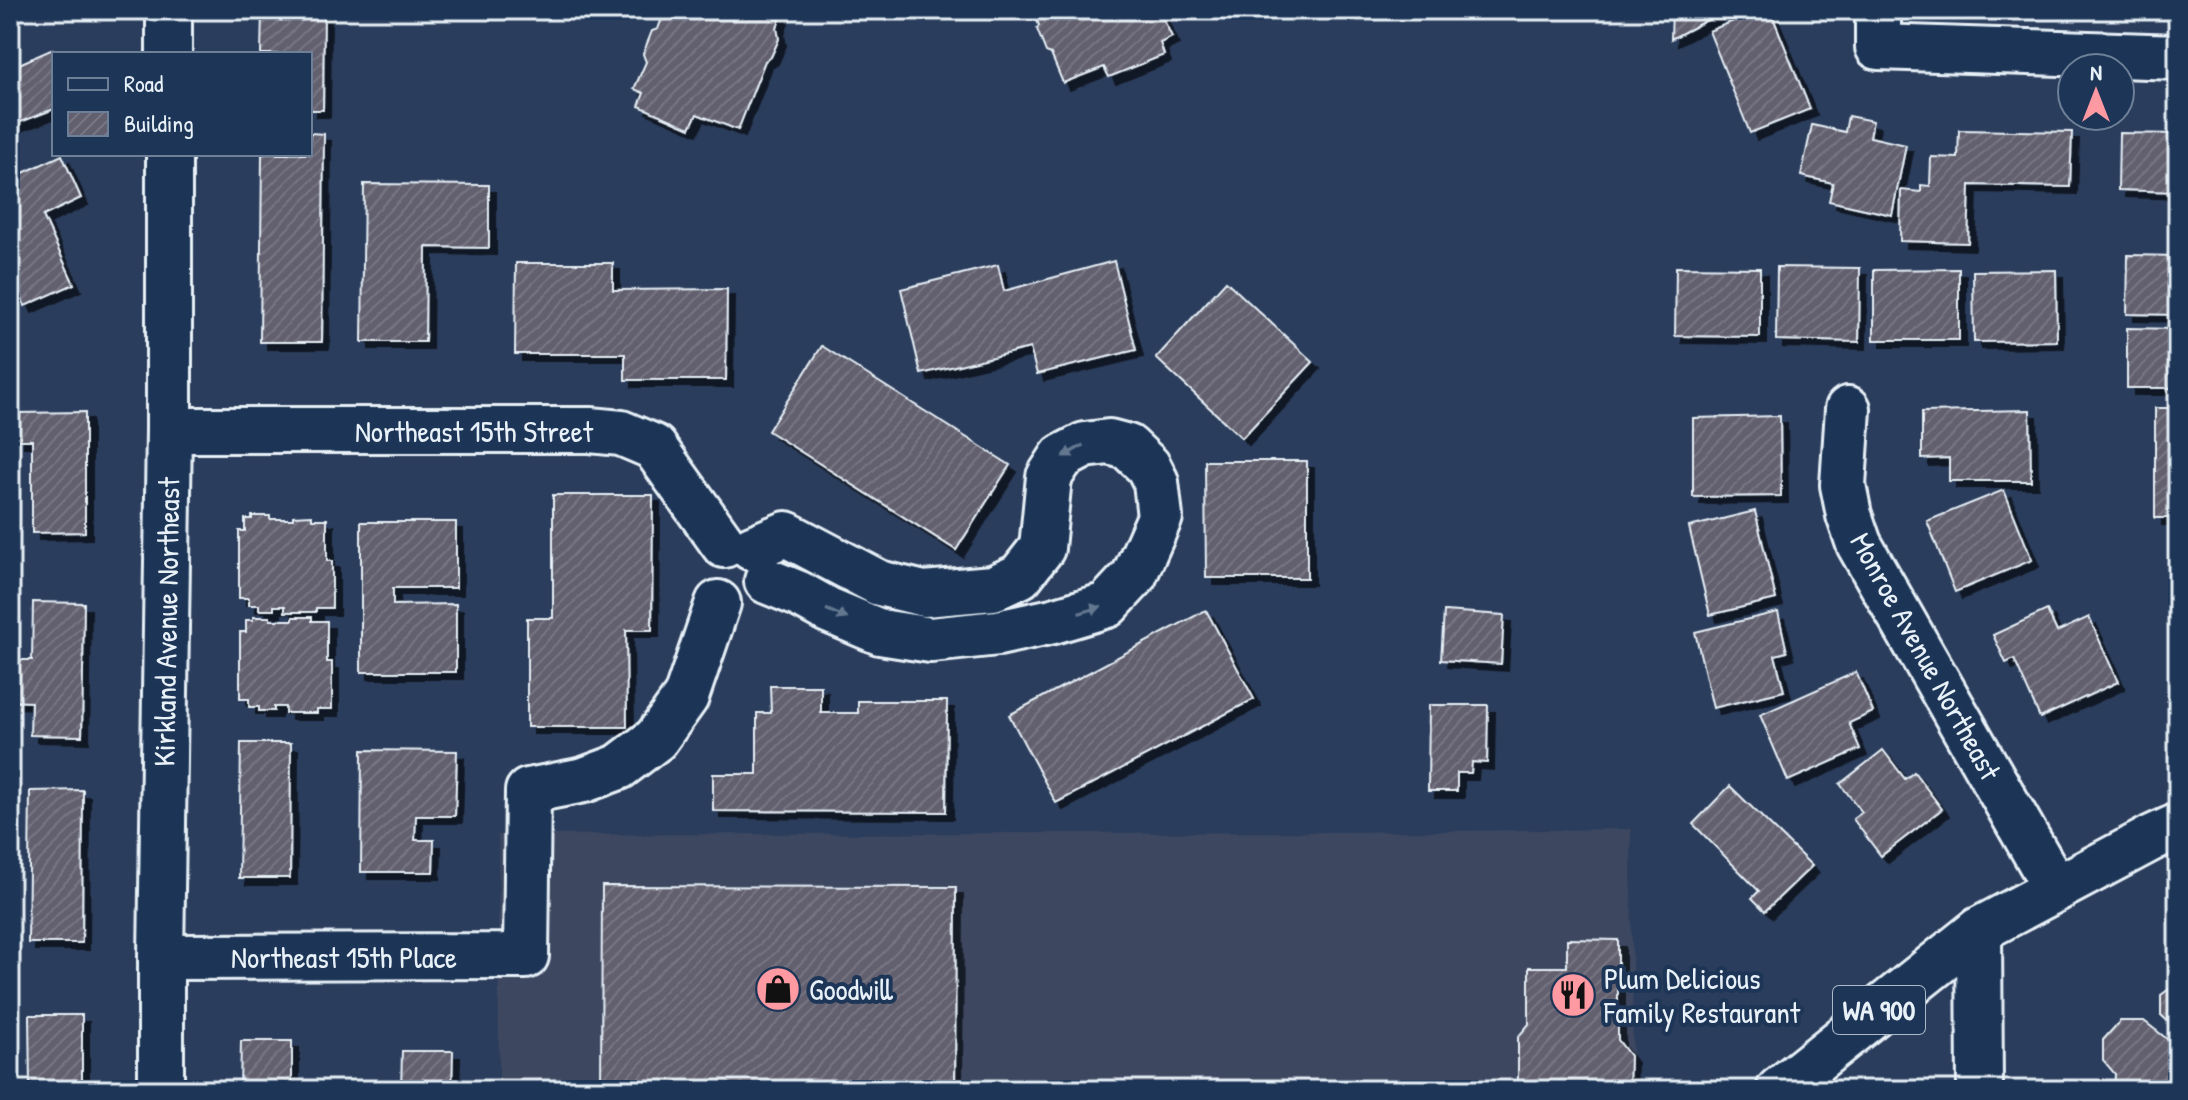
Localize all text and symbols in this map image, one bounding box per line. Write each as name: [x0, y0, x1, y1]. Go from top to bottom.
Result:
legend: [52, 52, 312, 156]
north arrow: [2056, 52, 2136, 132]
text: N: [2090, 57, 2102, 87]
text: Road: [124, 67, 163, 99]
text: Building: [124, 107, 194, 139]
street label: Northeast 15th Street: [355, 411, 594, 451]
one-way arrow: [1062, 444, 1084, 458]
street label: Kirkland Avenue Northeast: [143, 476, 189, 767]
street label: Monroe Avenue Northeast: [1841, 525, 2011, 787]
one-way arrow: [1078, 603, 1102, 616]
one-way arrow: [826, 608, 849, 621]
street label: Northeast 15th Place: [231, 937, 457, 977]
place label: Plum Delicious Family Restaurant: [1603, 958, 1801, 1032]
shop icon: Goodwill: [754, 965, 802, 1013]
place label: Goodwill: [809, 969, 894, 1009]
restaurant icon: Plum Delicious Family Restaurant: [1549, 971, 1597, 1019]
road number: WA 900: [1833, 986, 1925, 1034]

